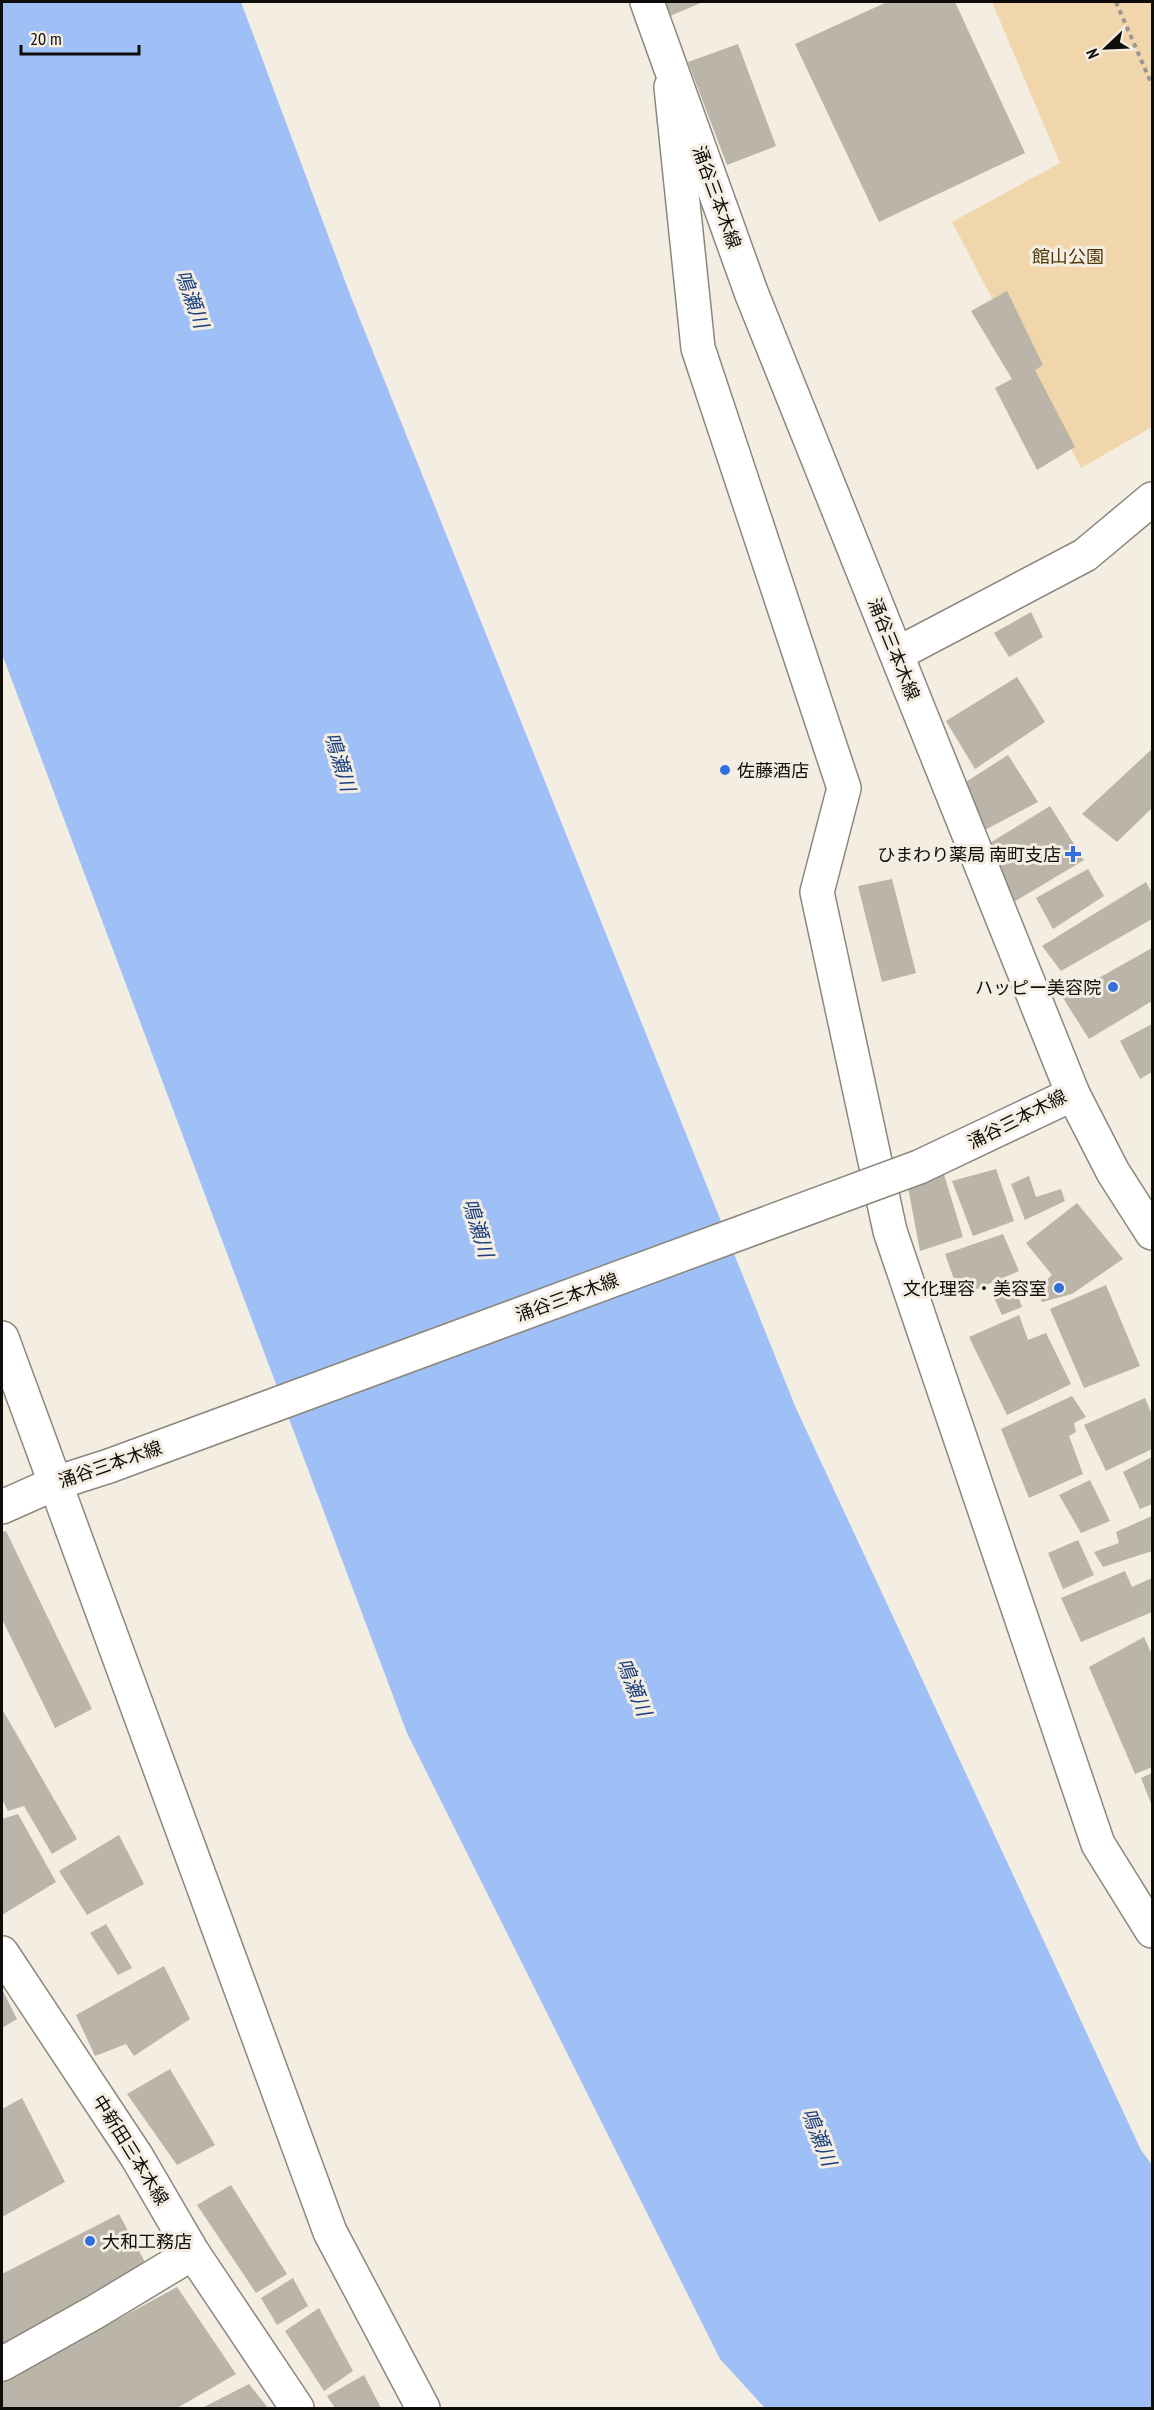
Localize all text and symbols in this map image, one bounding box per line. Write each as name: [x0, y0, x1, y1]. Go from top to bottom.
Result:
scale bar: [21, 18, 140, 56]
north arrow: [1076, 18, 1136, 78]
text: 20 m: [30, 27, 62, 50]
text: N: [1081, 46, 1103, 62]
street label: 涌谷三本木線: [688, 142, 746, 252]
park label: 館山公園: [1032, 245, 1104, 268]
water label: 鳴瀬川: [170, 266, 215, 334]
street label: 涌谷三本木線: [863, 595, 925, 703]
water label: 鳴瀬川: [319, 730, 362, 796]
place label: 佐藤酒店: [737, 759, 809, 782]
marker: 佐藤酒店: [718, 763, 732, 777]
place label: ひまわり薬局 南町支店: [877, 843, 1061, 866]
marker: ひまわり薬局 南町支店: [1066, 847, 1080, 861]
place label: ハッピー美容院: [975, 976, 1101, 999]
marker: ハッピー美容院: [1106, 980, 1120, 994]
street label: 涌谷三本木線: [964, 1084, 1070, 1154]
water label: 鳴瀬川: [457, 1196, 500, 1262]
street label: 涌谷三本木線: [512, 1268, 622, 1326]
place label: 文化理容・美容室: [903, 1277, 1047, 1300]
marker: 文化理容・美容室: [1052, 1281, 1066, 1295]
street label: 涌谷三本木線: [55, 1436, 165, 1492]
water label: 鳴瀬川: [611, 1654, 658, 1722]
street label: 中新田三本木線: [88, 2090, 174, 2210]
water label: 鳴瀬川: [796, 2104, 843, 2172]
place label: 大和工務店: [102, 2230, 192, 2253]
marker: 大和工務店: [83, 2234, 97, 2248]

